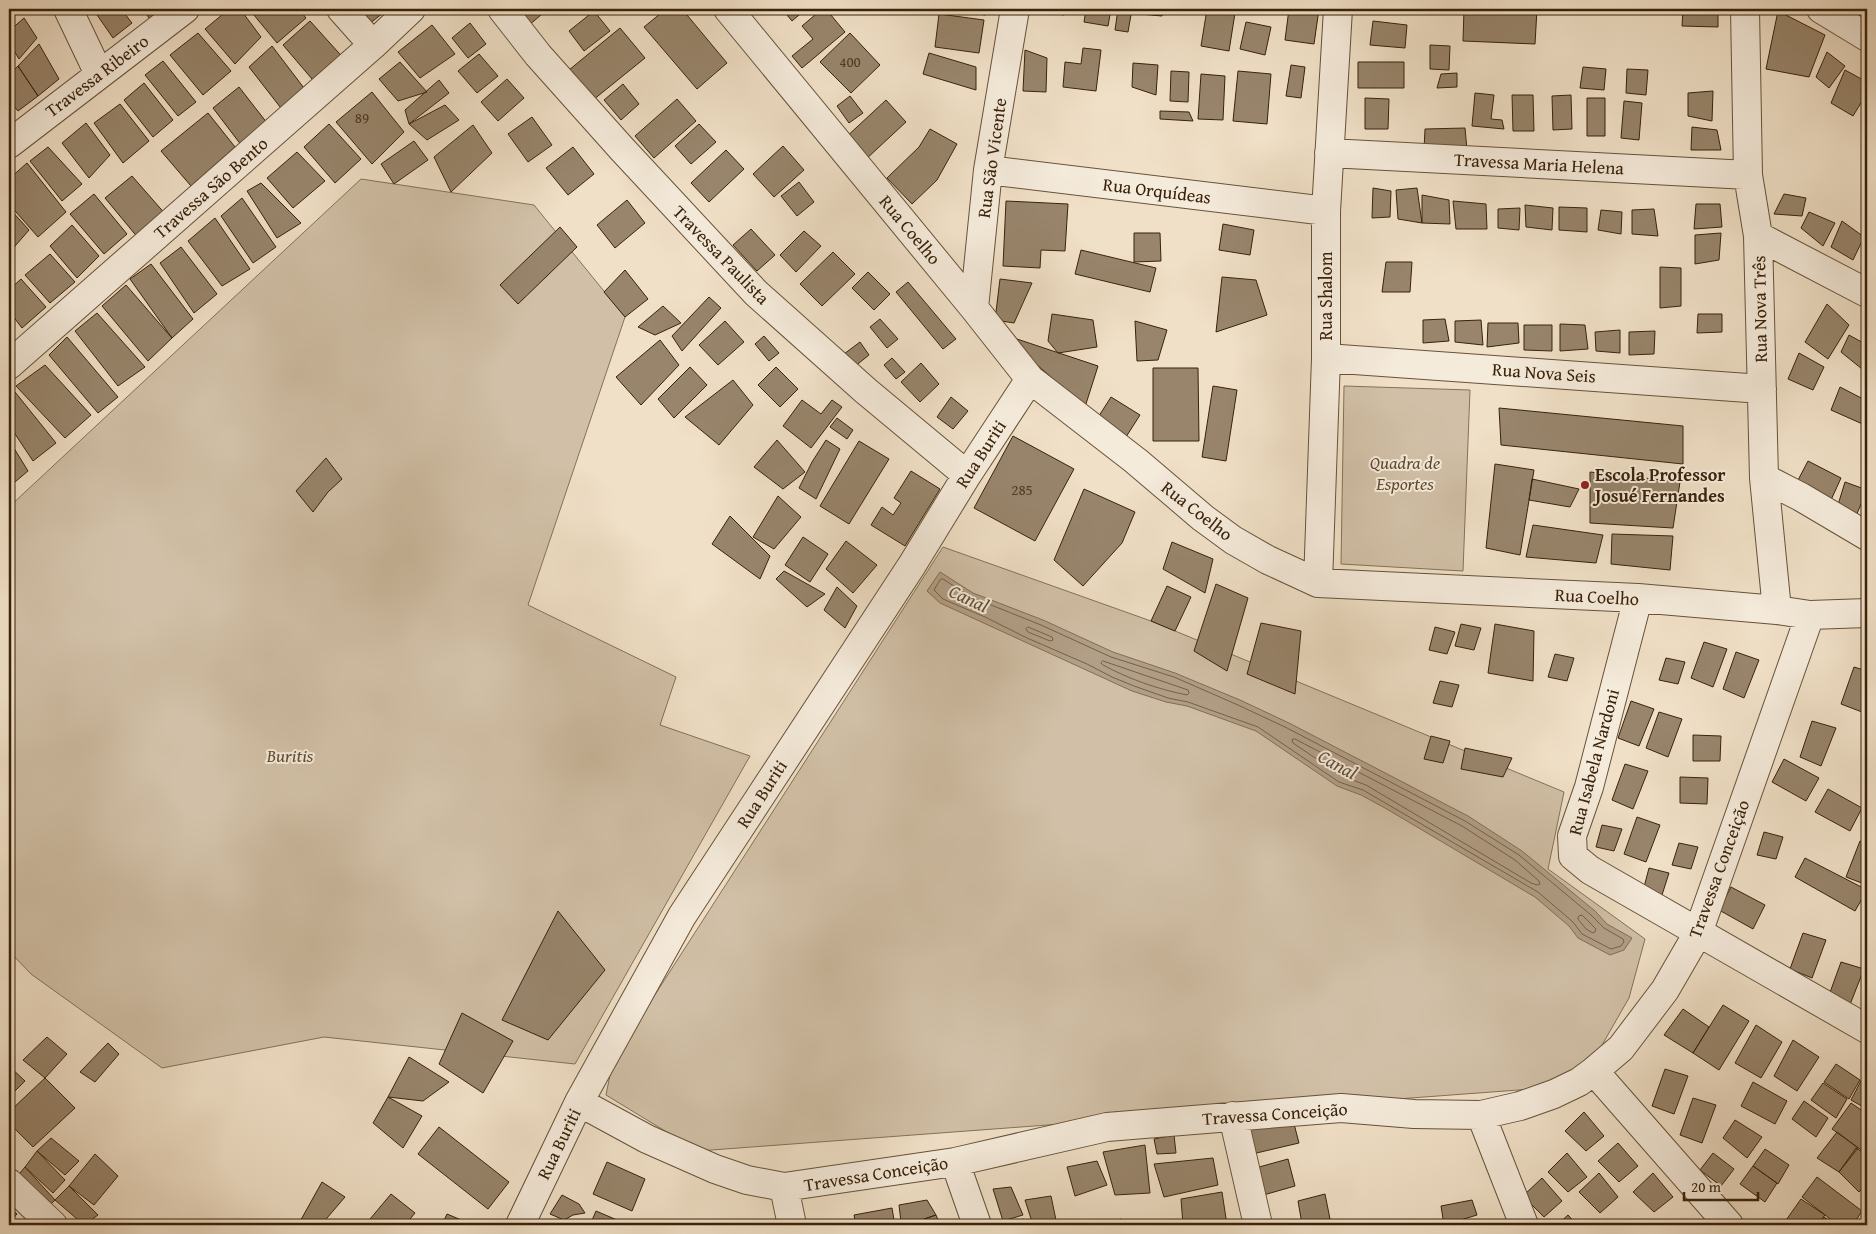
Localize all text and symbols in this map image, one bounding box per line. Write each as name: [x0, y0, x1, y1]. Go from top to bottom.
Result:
street label: Travessa Ribeiro: [39, 28, 154, 124]
house number: 400: [839, 51, 861, 72]
street label: Rua São Vicente: [970, 96, 1013, 220]
house number: 89: [355, 107, 369, 128]
street label: Travessa São Bento: [147, 130, 274, 245]
street label: Travessa Maria Helena: [1453, 146, 1625, 181]
street label: Rua Orquídeas: [1102, 170, 1213, 211]
street label: Rua Coelho: [873, 189, 948, 271]
street label: Travessa Paulista: [667, 199, 776, 311]
street label: Rua Shalom: [1312, 251, 1339, 340]
street label: Rua Nova Três: [1745, 255, 1774, 363]
street label: Rua Nova Seis: [1491, 355, 1597, 390]
street label: Rua Buriti: [948, 414, 1013, 493]
park label: Quadra de Esportes: [1370, 449, 1440, 497]
place label: Escola Professor Josué Fernandes: [1592, 461, 1726, 509]
street label: Rua Coelho: [1156, 474, 1239, 547]
house number: 285: [1011, 479, 1033, 500]
marker: Escola Professor Josué Fernandes: [1579, 479, 1591, 491]
water label: Canal: [944, 577, 994, 620]
street label: Rua Coelho: [1554, 581, 1640, 612]
street label: Rua Isabela Nardoni: [1561, 686, 1626, 838]
park label: Buritis: [266, 742, 314, 769]
water label: Canal: [1313, 742, 1363, 786]
street label: Rua Buriti: [729, 754, 794, 833]
street label: Travessa Conceição: [1681, 796, 1756, 942]
street label: Travessa Conceição: [1201, 1095, 1349, 1132]
street label: Rua Buriti: [530, 1104, 587, 1184]
street label: Travessa Conceição: [802, 1149, 950, 1198]
scale bar: [1684, 1169, 1757, 1201]
text: 20 m: [1691, 1176, 1722, 1197]

